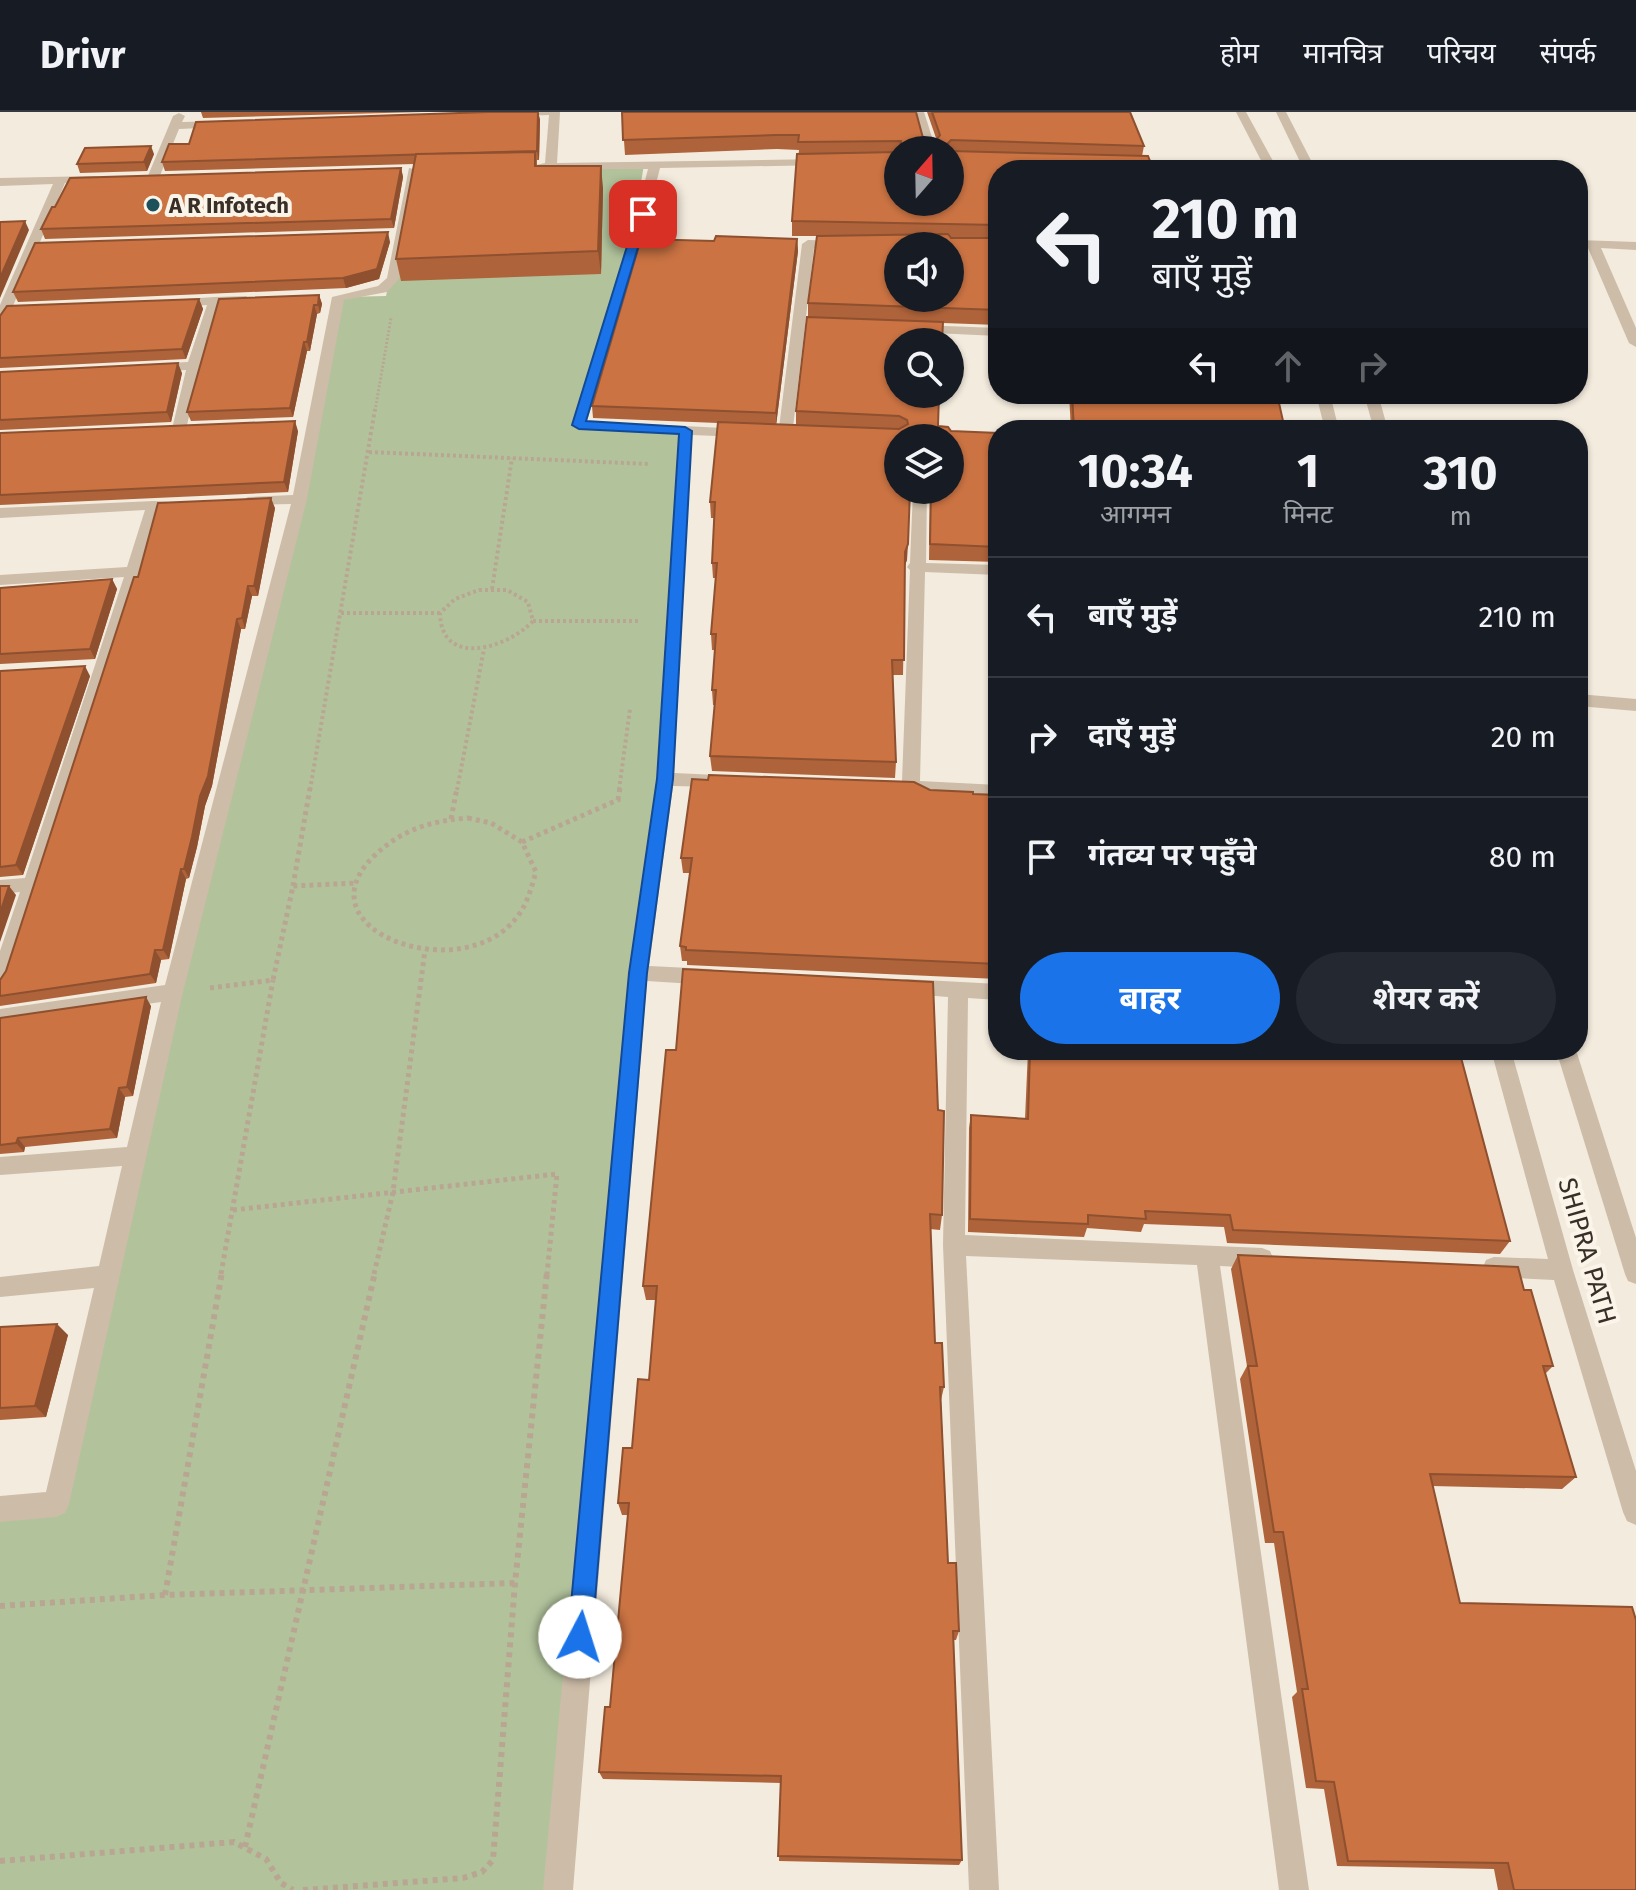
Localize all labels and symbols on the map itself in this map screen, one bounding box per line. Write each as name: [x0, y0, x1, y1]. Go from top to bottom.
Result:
north arrow: [884, 136, 964, 216]
pin: [609, 180, 677, 248]
place label: A R Infotech: [168, 192, 289, 219]
marker: A R Infotech: [144, 196, 162, 214]
street label: SHIPRA PATH: [1551, 1174, 1623, 1328]
position arrow: [538, 1595, 622, 1679]

